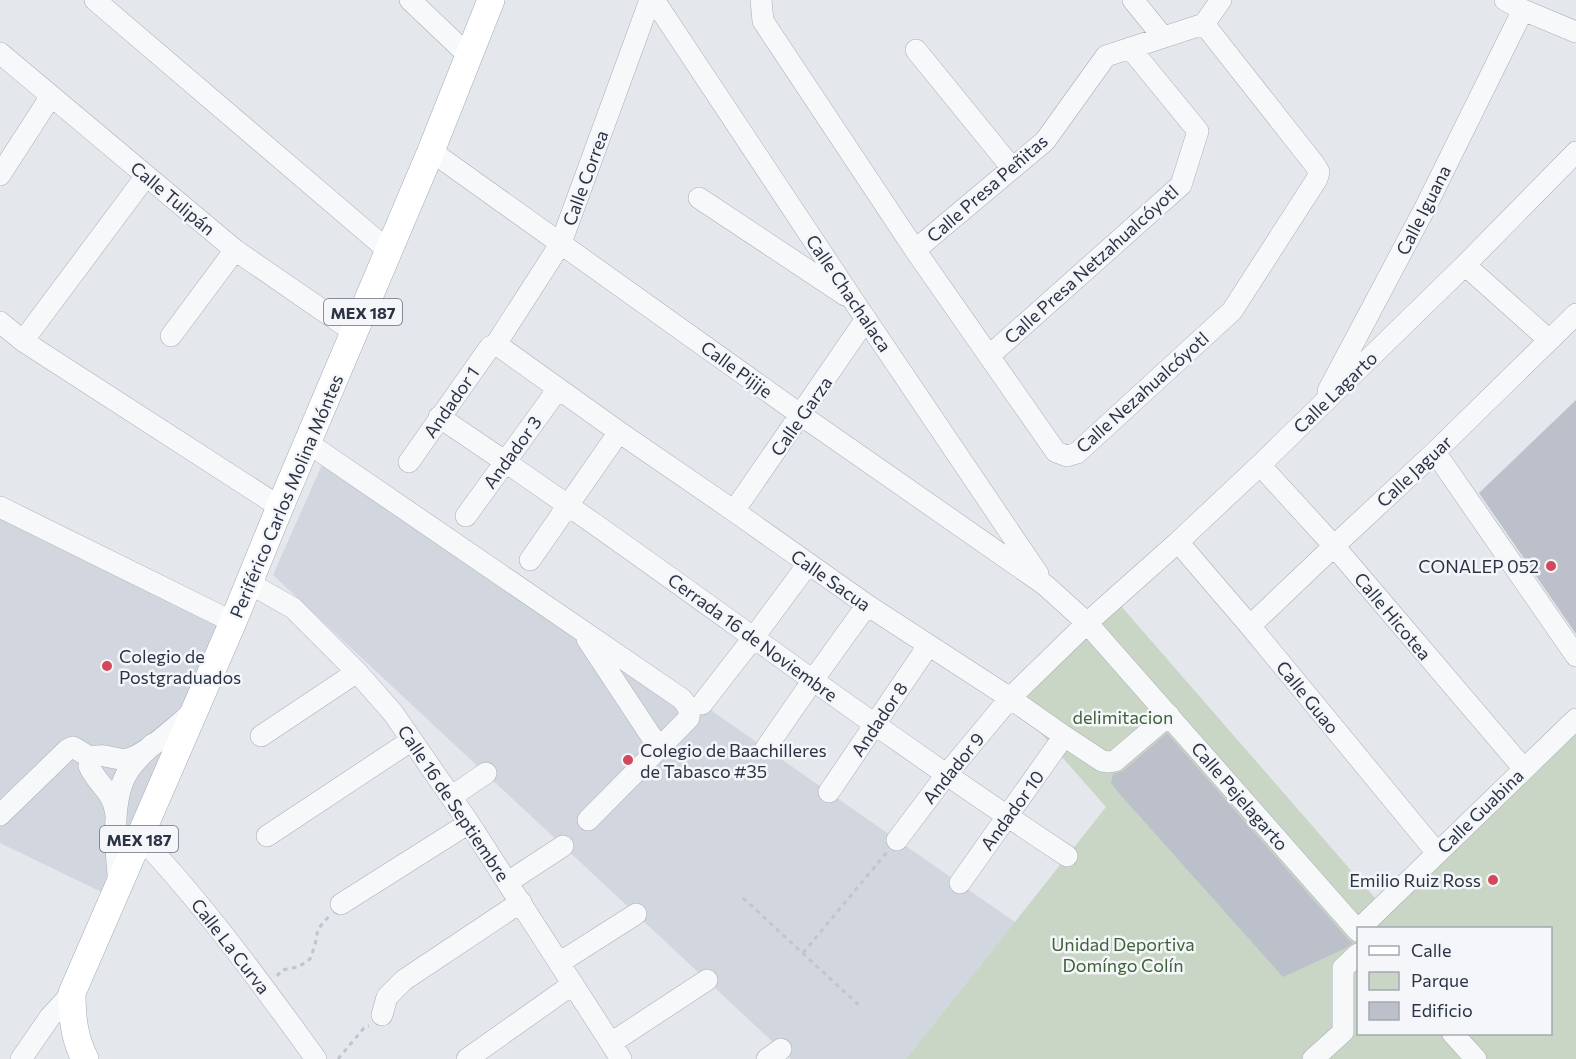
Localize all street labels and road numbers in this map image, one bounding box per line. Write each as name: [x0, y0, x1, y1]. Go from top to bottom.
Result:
street label: Calle Correa: [558, 127, 612, 229]
street label: Calle Presa Peñitas: [922, 130, 1052, 246]
street label: Calle Tulipán: [126, 156, 220, 240]
street label: Calle Iguana: [1391, 161, 1455, 259]
street label: Calle Presa Netzahualcóyotl: [999, 180, 1183, 348]
street label: Calle Chachalaca: [802, 230, 896, 356]
road number: MEX 187: [324, 299, 402, 325]
street label: Calle Nezahualcóyotl: [1071, 327, 1213, 457]
street label: Calle Pijije: [697, 336, 777, 402]
street label: Calle Lagarto: [1289, 347, 1381, 437]
street label: Andador 1: [418, 362, 484, 442]
street label: Periférico Carlos Molina Móntes: [225, 371, 347, 621]
street label: Calle Garza: [766, 372, 836, 460]
street label: Andador 3: [478, 411, 546, 493]
street label: Calle Jaguar: [1372, 431, 1456, 511]
street label: Calle Sacua: [787, 545, 875, 615]
street label: Cerrada 16 de Noviembre: [664, 568, 842, 706]
street label: Calle Hicotea: [1350, 568, 1436, 664]
street label: Calle Guao: [1272, 656, 1344, 738]
street label: Andador 8: [846, 677, 912, 760]
street label: Calle 16 de Septiembre: [393, 721, 515, 885]
street label: Andador 9: [918, 728, 988, 808]
street label: Calle Pejelagarto: [1187, 737, 1293, 855]
street label: Calle Guabina: [1432, 764, 1528, 858]
street label: Andador 10: [976, 766, 1048, 854]
road number: MEX 187: [100, 826, 178, 852]
street label: Calle La Curva: [187, 894, 275, 998]

